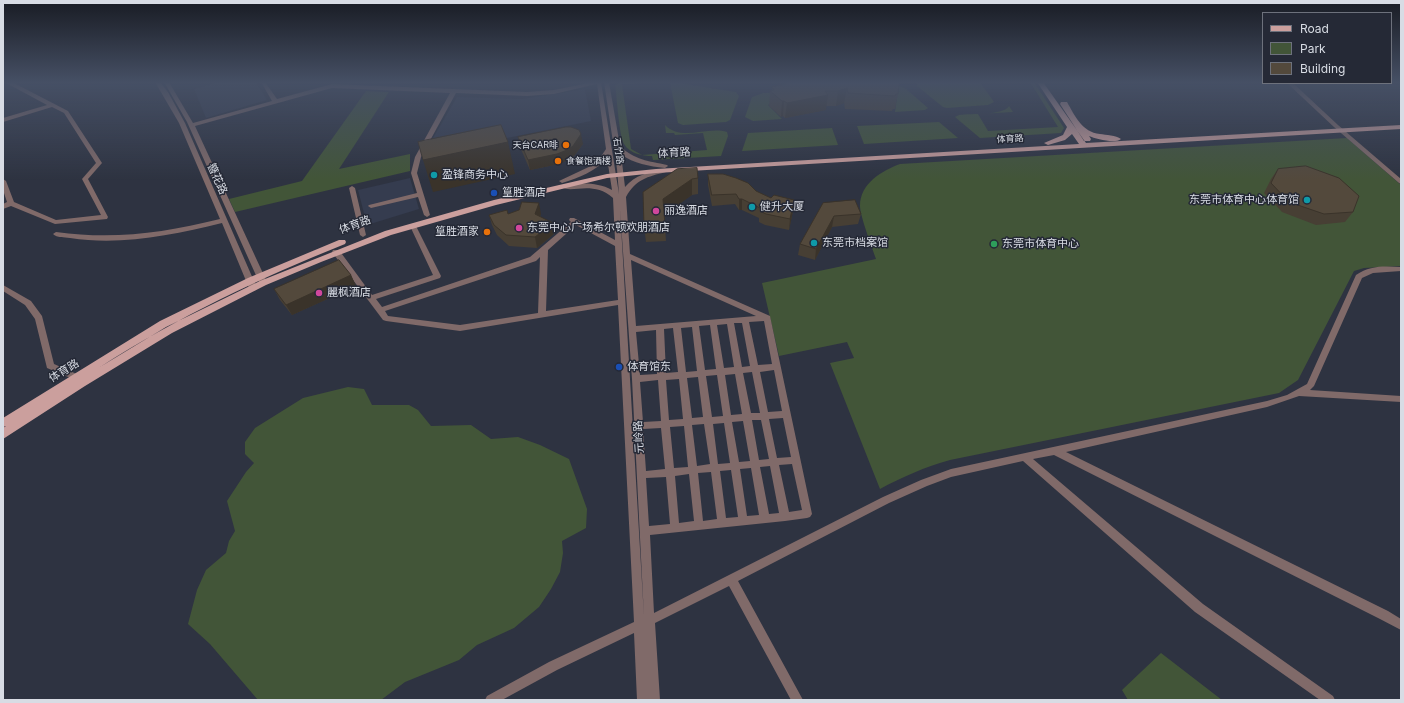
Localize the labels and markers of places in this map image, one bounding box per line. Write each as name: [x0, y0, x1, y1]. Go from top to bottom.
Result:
place label: 天台CAR啡: [513, 140, 558, 150]
marker: 天台CAR啡: [561, 140, 571, 150]
marker: 食餐饱酒楼: [553, 156, 563, 166]
place label: 食餐饱酒楼: [566, 156, 611, 166]
place label: 盈锋商务中心: [442, 168, 508, 182]
marker: 盈锋商务中心: [429, 170, 439, 180]
place label: 篁胜酒店: [502, 186, 546, 200]
marker: 篁胜酒店: [489, 188, 499, 198]
place label: 东莞市体育中心体育馆: [1189, 193, 1299, 207]
marker: 东莞市体育中心体育馆: [1302, 195, 1312, 205]
place label: 健升大厦: [760, 200, 804, 214]
marker: 健升大厦: [747, 202, 757, 212]
place label: 丽逸酒店: [664, 204, 708, 218]
marker: 丽逸酒店: [651, 206, 661, 216]
place label: 东莞中心广场希尔顿欢朋酒店: [527, 221, 670, 235]
marker: 东莞中心广场希尔顿欢朋酒店: [514, 223, 524, 233]
place label: 篁胜酒家: [435, 225, 479, 239]
marker: 篁胜酒家: [482, 227, 492, 237]
place label: 东莞市档案馆: [822, 236, 888, 250]
place label: 东莞市体育中心: [1002, 237, 1079, 251]
marker: 东莞市档案馆: [809, 238, 819, 248]
marker: 东莞市体育中心: [989, 239, 999, 249]
place label: 麗枫酒店: [327, 286, 371, 300]
marker: 麗枫酒店: [314, 288, 324, 298]
place label: 体育馆东: [627, 360, 671, 374]
marker: 体育馆东: [614, 362, 624, 372]

